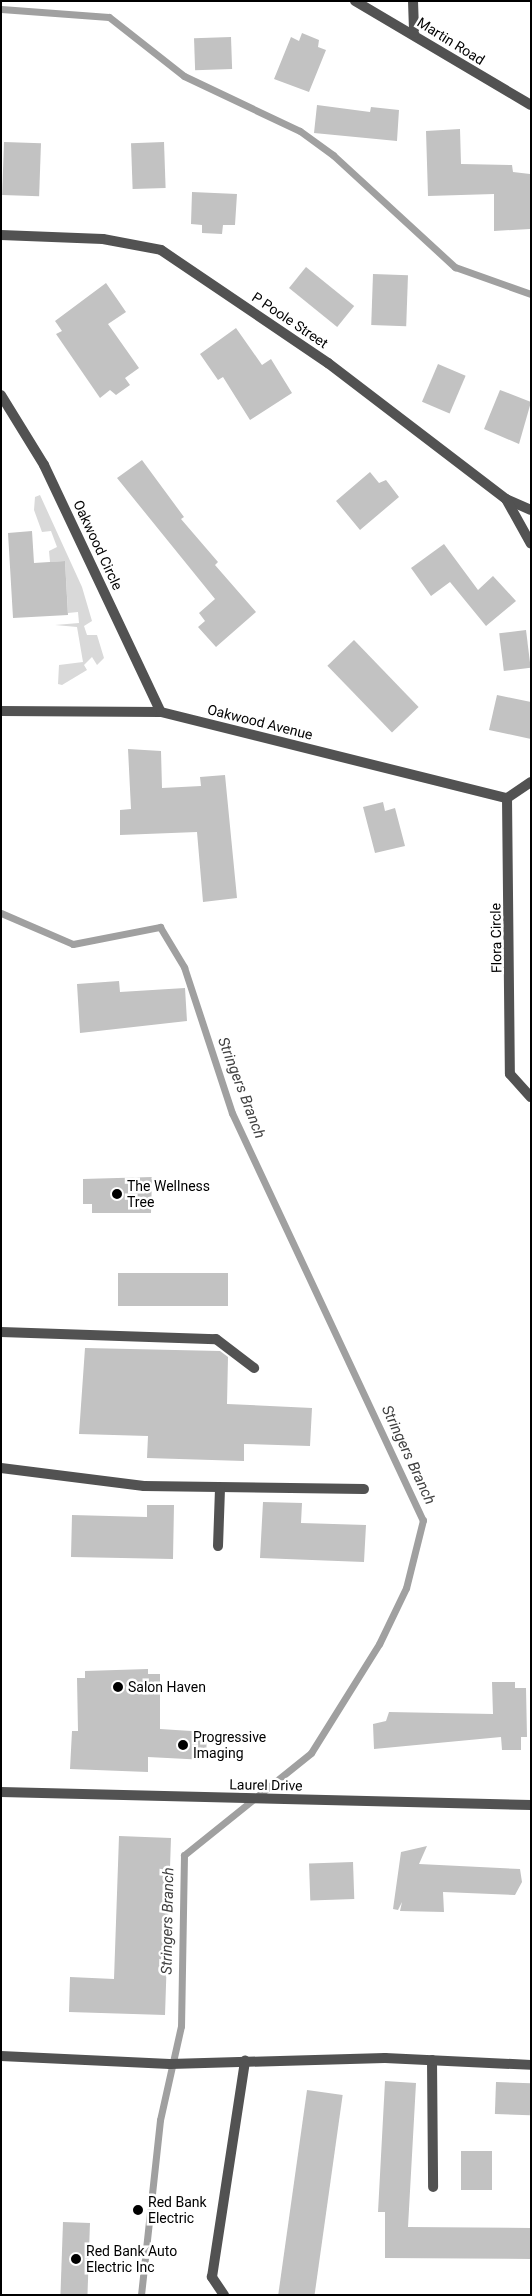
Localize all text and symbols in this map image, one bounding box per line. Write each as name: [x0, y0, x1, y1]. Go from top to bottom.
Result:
street label: Martin Road: [414, 14, 488, 68]
street label: P Poole Street: [249, 288, 331, 352]
street label: Oakwood Circle: [70, 497, 126, 593]
street label: Oakwood Avenue: [206, 701, 314, 743]
street label: Flora Circle: [487, 903, 505, 973]
water label: Stringers Branch: [213, 1035, 269, 1141]
place label: The Wellness Tree: [127, 1178, 210, 1210]
marker: The Wellness Tree: [111, 1188, 123, 1200]
water label: Stringers Branch: [377, 1403, 439, 1507]
place label: Salon Haven: [128, 1679, 206, 1695]
marker: Salon Haven: [112, 1681, 124, 1693]
place label: Progressive Imaging: [193, 1729, 266, 1761]
marker: Progressive Imaging: [177, 1739, 189, 1751]
street label: Laurel Drive: [229, 1776, 303, 1794]
water label: Stringers Branch: [158, 1867, 178, 1975]
place label: Red Bank Electric: [148, 2194, 207, 2226]
marker: Red Bank Electric: [132, 2204, 144, 2216]
place label: Red Bank Auto Electric Inc: [86, 2243, 177, 2276]
marker: Red Bank Auto Electric Inc: [70, 2253, 82, 2265]

